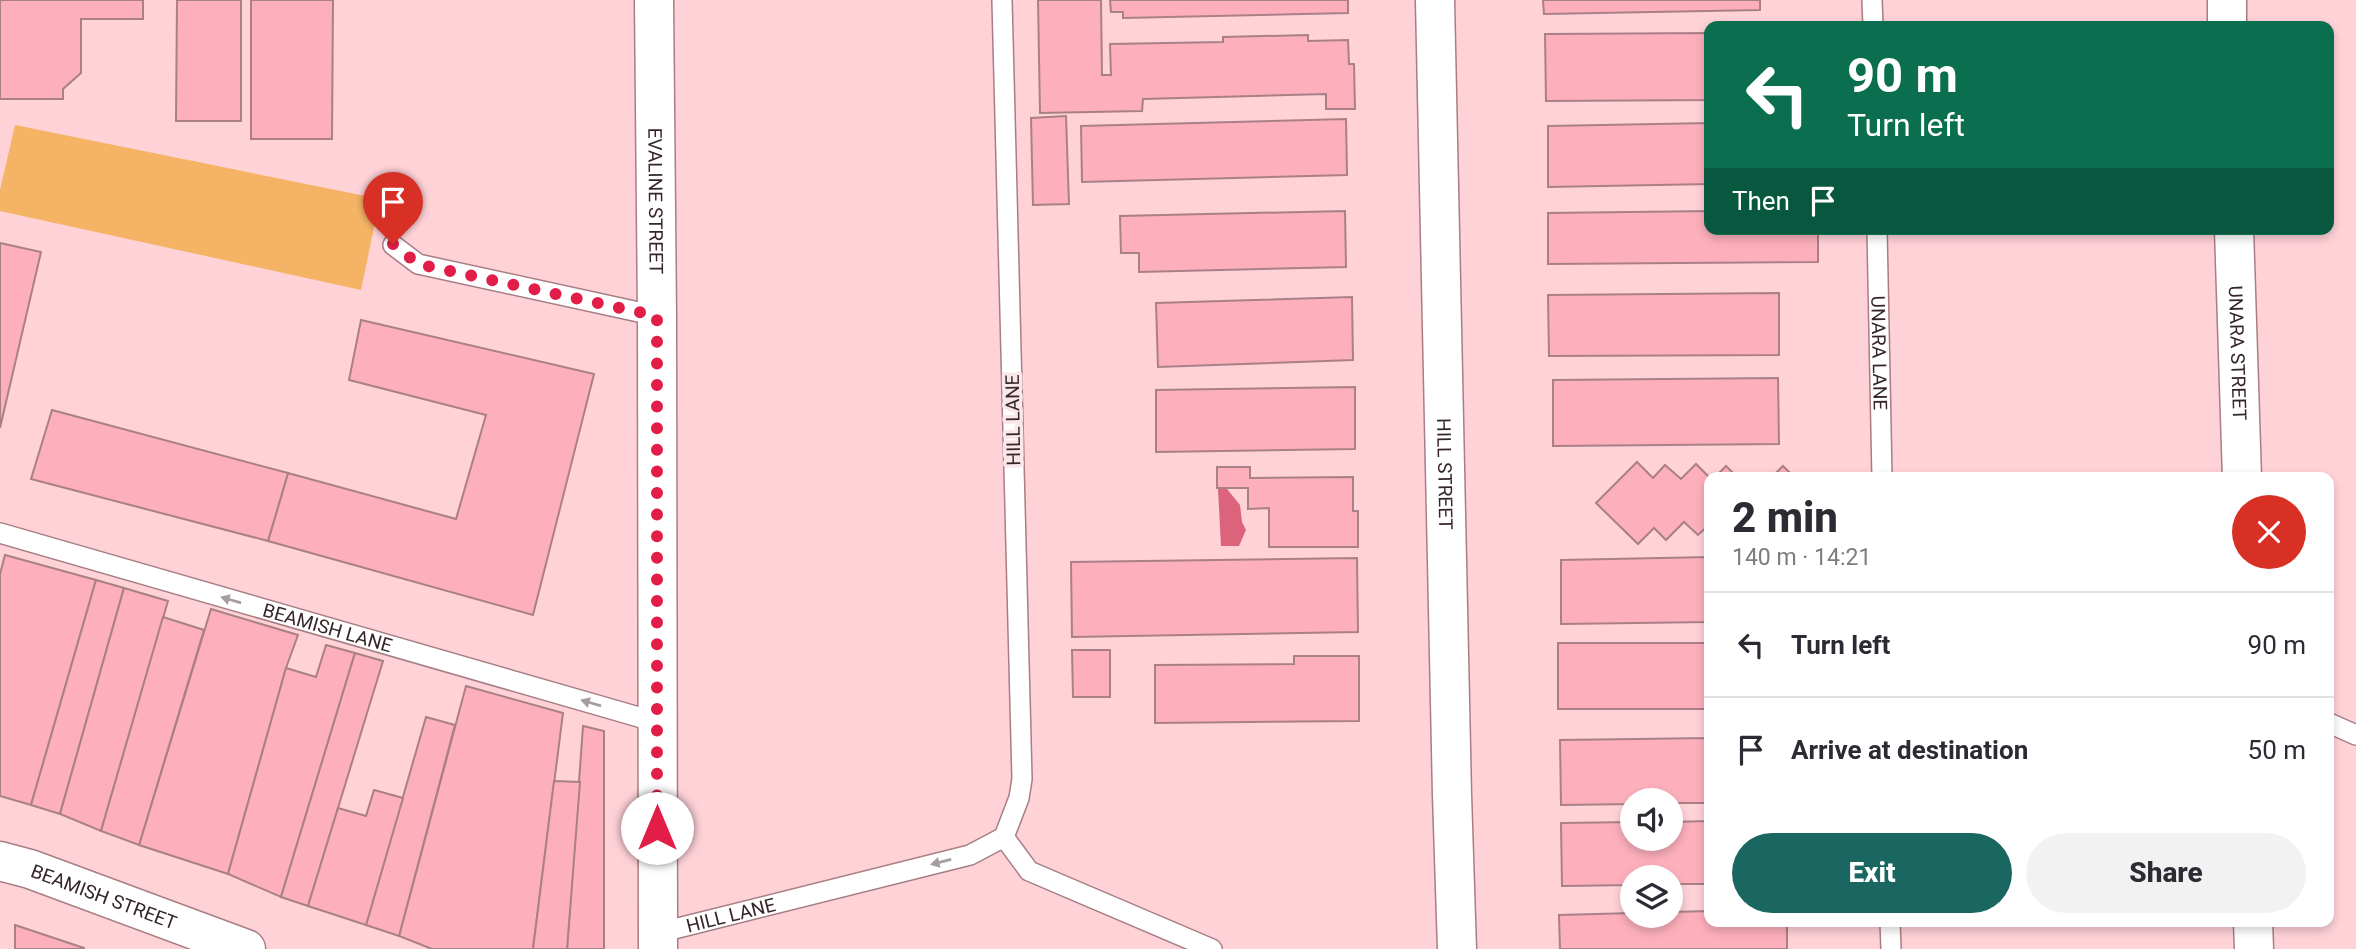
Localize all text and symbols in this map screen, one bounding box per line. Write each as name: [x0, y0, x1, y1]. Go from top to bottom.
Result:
text: 90 m: [1847, 47, 1958, 104]
icon: left: [1732, 49, 1823, 140]
text: Turn left: [1847, 106, 1965, 144]
street label: EVALINE STREET: [644, 128, 668, 274]
pin: [363, 172, 423, 244]
icon: arrive: [1804, 182, 1842, 220]
icon: arrive: [374, 183, 412, 221]
text: Then: [1732, 186, 1790, 216]
street label: UNARA STREET: [2224, 285, 2252, 421]
street label: UNARA LANE: [1867, 295, 1892, 411]
street label: HILL LANE: [1001, 374, 1025, 466]
street label: HILL STREET: [1432, 418, 1458, 530]
text: 2 min: [1732, 493, 1838, 542]
button: close: [2232, 495, 2306, 569]
text: 140 m · 14:21: [1732, 544, 1871, 571]
one-way arrow: [220, 594, 241, 604]
street label: BEAMISH LANE: [260, 598, 395, 657]
icon: left: [1732, 626, 1770, 664]
text: Turn left: [1791, 630, 1890, 660]
text: 90 m: [2248, 630, 2306, 660]
one-way arrow: [580, 698, 601, 708]
icon: arrive: [1732, 731, 1770, 769]
text: Arrive at destination: [1791, 735, 2028, 765]
text: 50 m: [2248, 735, 2306, 765]
map controls: [1620, 788, 1683, 928]
button: sound: [1620, 788, 1683, 851]
position arrow: [620, 791, 694, 865]
button: Exit: [1732, 833, 2012, 913]
button: Share: [2026, 833, 2306, 913]
one-way arrow: [930, 857, 952, 868]
street label: BEAMISH STREET: [28, 859, 180, 934]
button: layers: [1620, 865, 1683, 928]
street label: HILL LANE: [684, 893, 778, 937]

